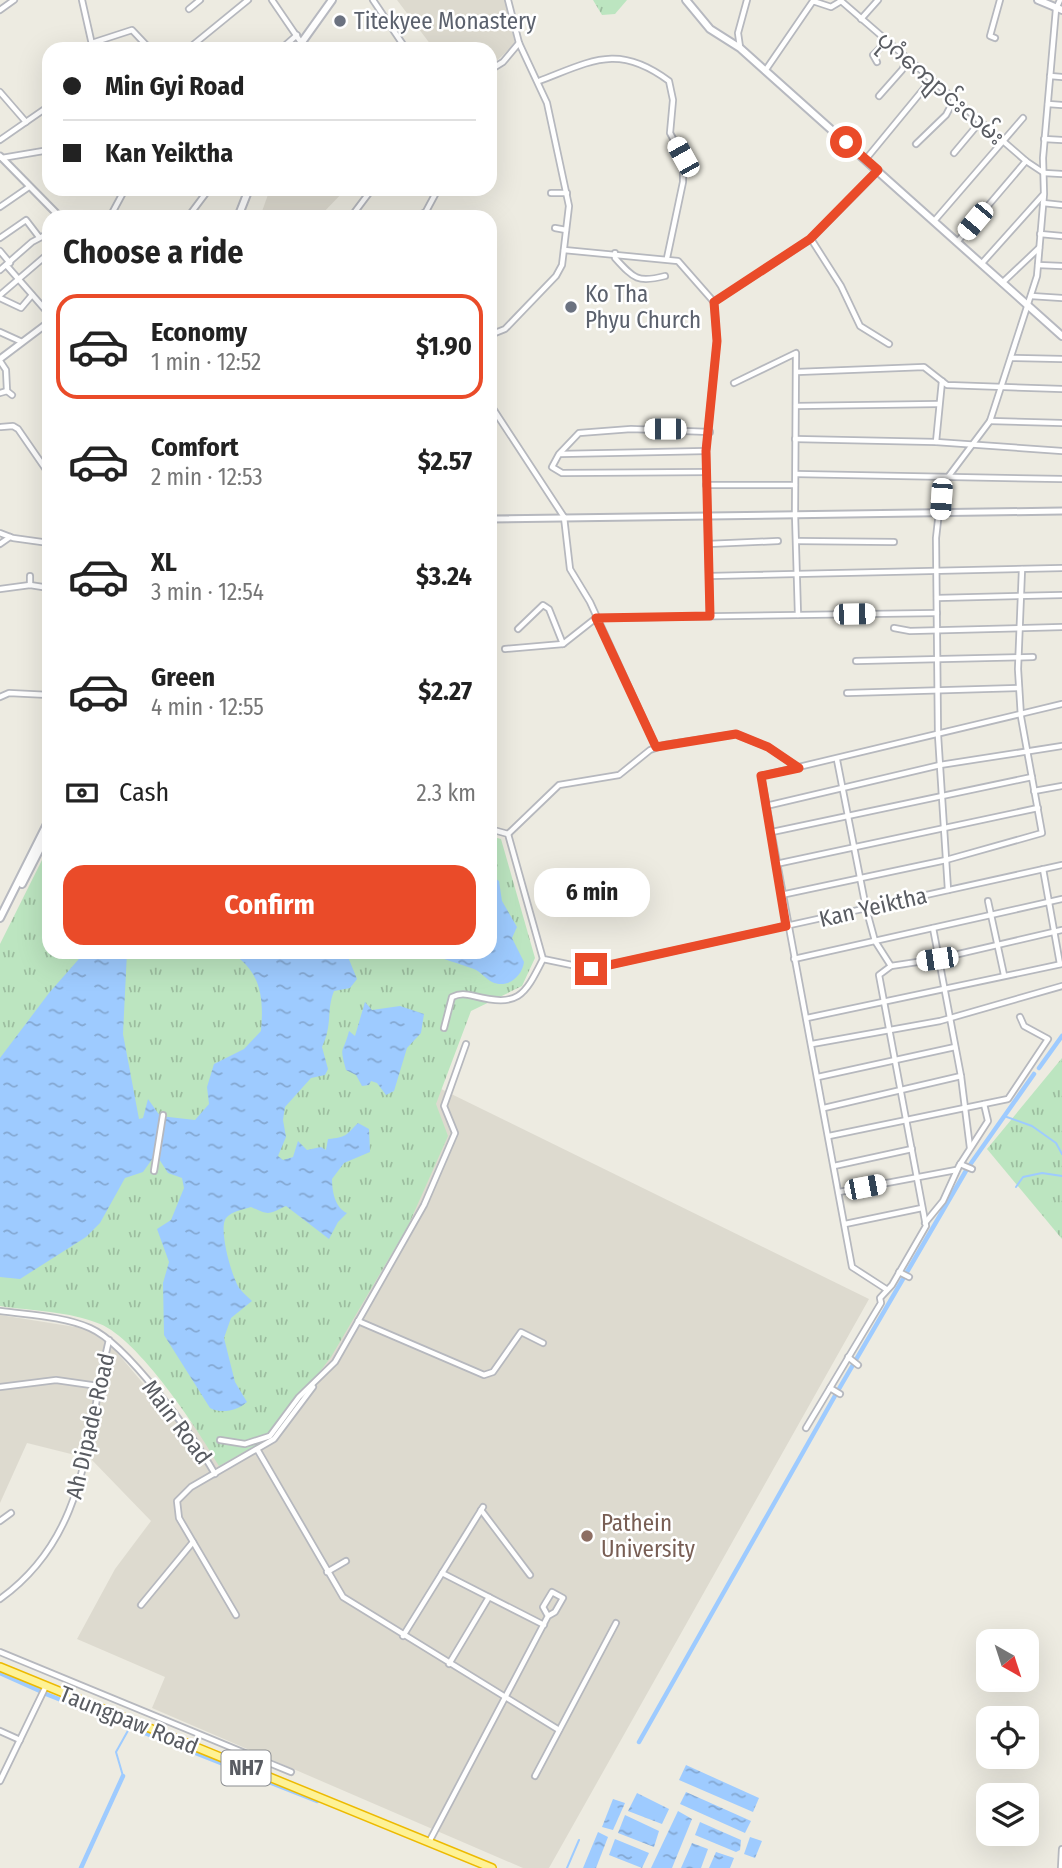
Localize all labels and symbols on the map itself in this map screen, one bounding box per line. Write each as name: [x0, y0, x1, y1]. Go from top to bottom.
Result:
place label: Titekyee Monastery: [354, 7, 537, 35]
marker: Titekyee Monastery: [332, 13, 348, 29]
street label: ပုဂံကျောင်းလမ်း: [868, 24, 1012, 155]
route start: [830, 126, 862, 158]
car: [664, 134, 703, 180]
car: [954, 198, 997, 244]
place label: Ko Tha Phyu Church: [585, 280, 701, 334]
marker: Ko Tha Phyu Church: [563, 299, 579, 315]
car: [645, 419, 687, 440]
car: [930, 477, 953, 521]
car: [833, 603, 876, 625]
callout: 6 min: [533, 867, 649, 916]
street label: Kan Yeiktha: [816, 881, 930, 933]
car: [915, 946, 960, 972]
route end: [575, 953, 607, 985]
car: [843, 1173, 888, 1201]
street label: Ah Dipade Road: [60, 1350, 120, 1502]
street label: Main Road: [136, 1374, 218, 1470]
place label: Pathein University: [601, 1509, 696, 1563]
marker: Pathein University: [579, 1528, 595, 1544]
north arrow: [976, 1629, 1040, 1692]
street label: Taungpaw Road: [56, 1679, 202, 1761]
road number: NH7: [222, 1750, 270, 1786]

